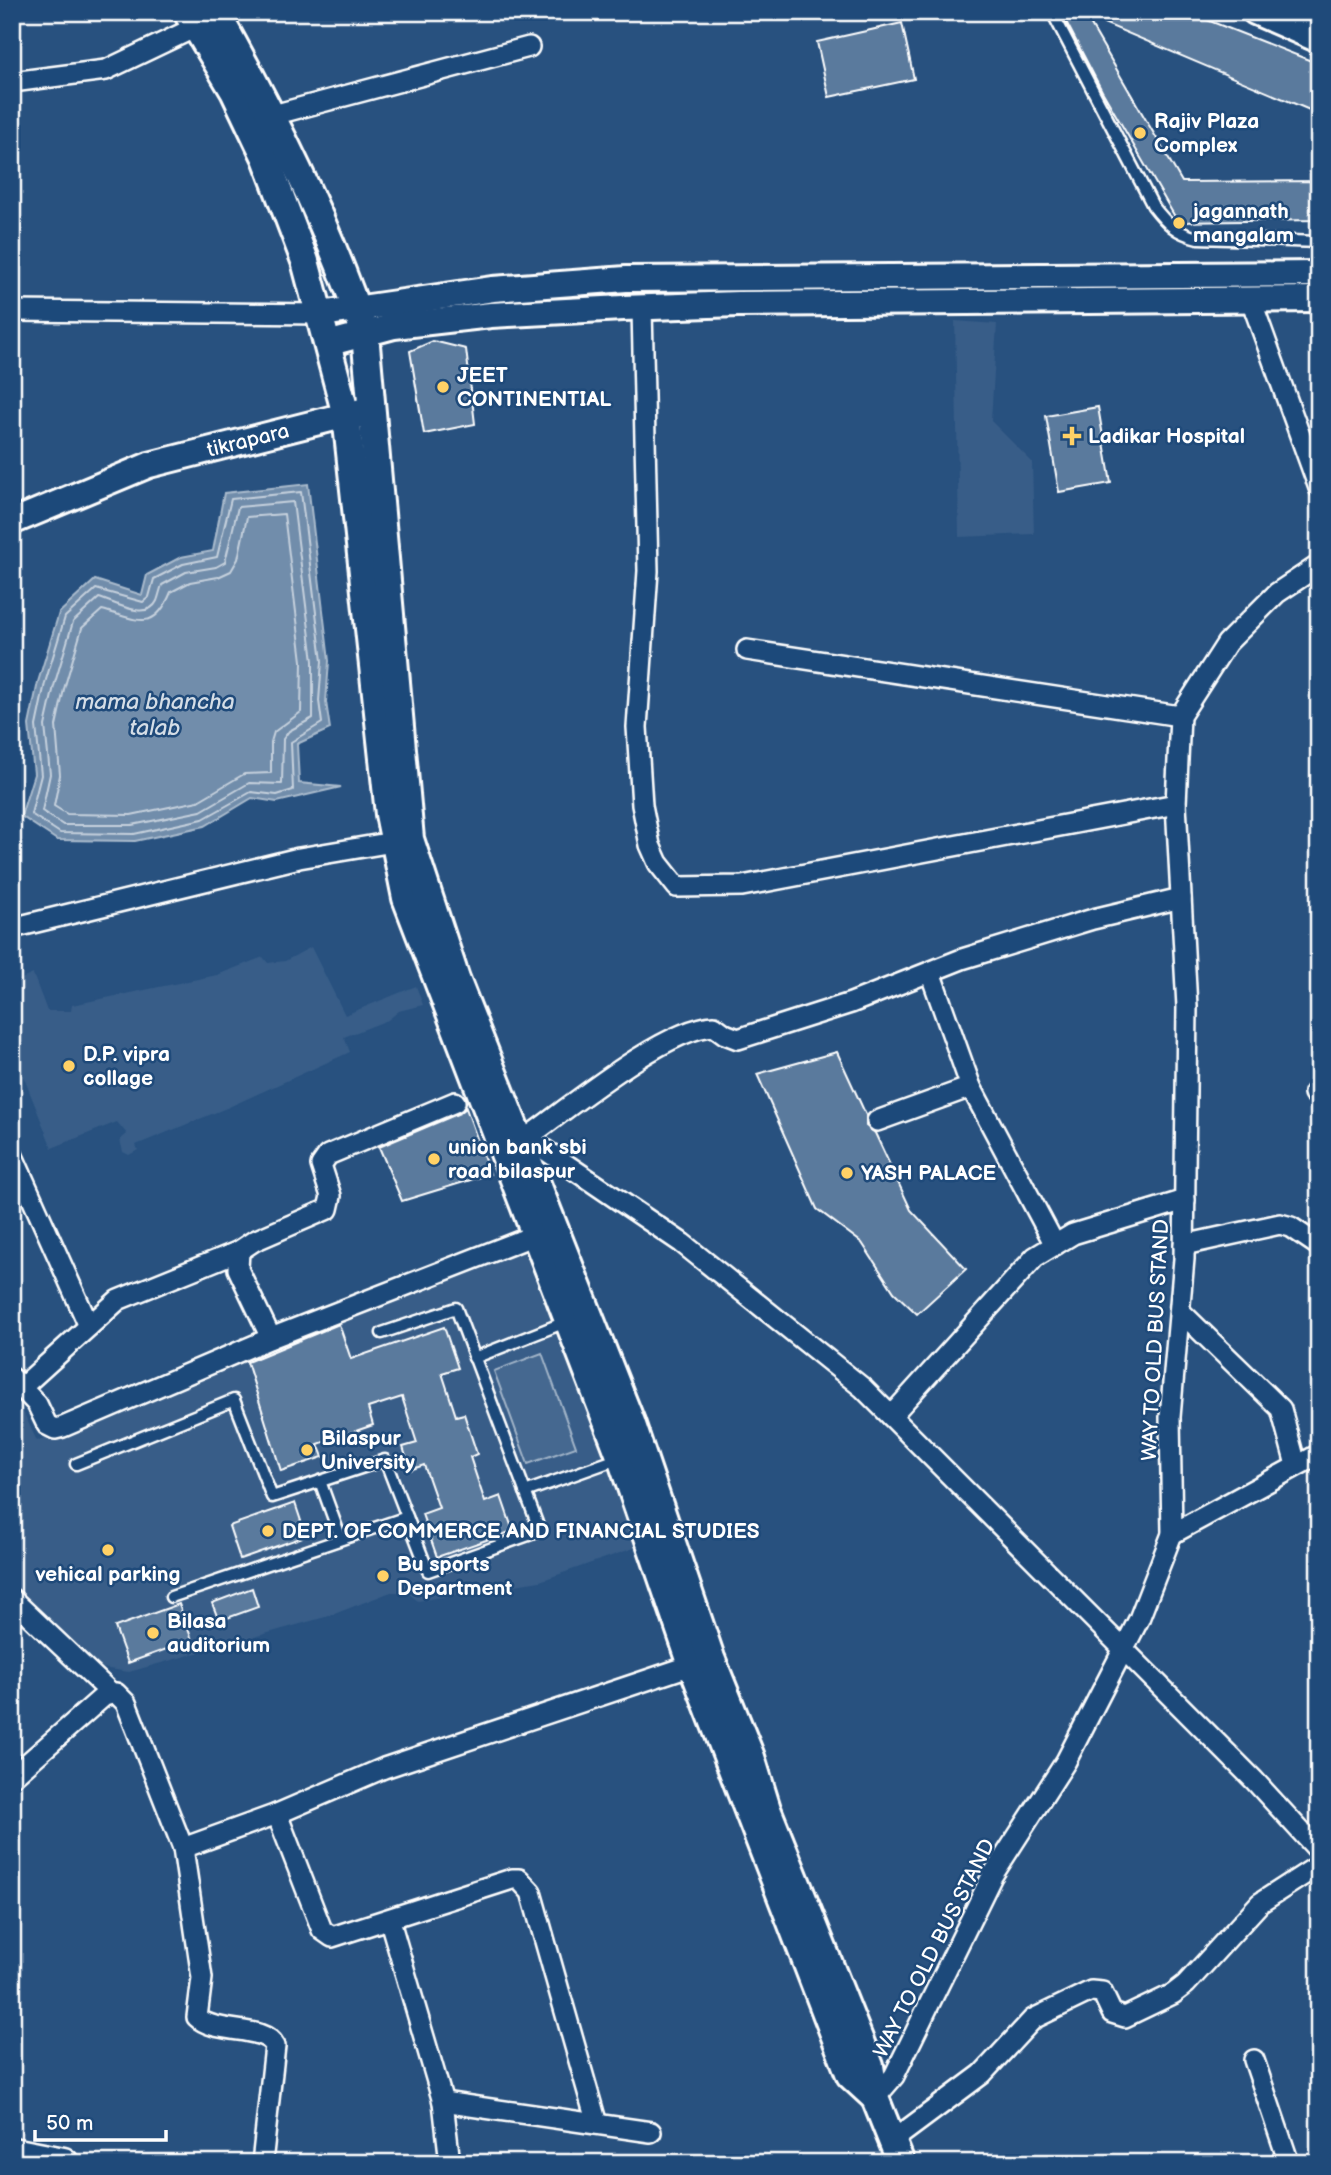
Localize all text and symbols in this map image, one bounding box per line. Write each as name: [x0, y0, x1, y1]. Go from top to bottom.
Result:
place label: Rajiv Plaza Complex: [1154, 109, 1259, 158]
marker: Rajiv Plaza Complex: [1132, 125, 1148, 141]
place label: jagannath mangalam: [1191, 199, 1294, 248]
marker: jagannath mangalam: [1171, 215, 1187, 231]
place label: JEET CONTINENTIAL: [457, 363, 611, 412]
marker: JEET CONTINENTIAL: [435, 379, 451, 395]
street label: tikrapara: [204, 418, 292, 463]
place label: Ladikar Hospital: [1088, 424, 1245, 449]
marker: Ladikar Hospital: [1062, 426, 1082, 446]
water label: mama bhancha talab: [75, 688, 235, 742]
place label: D.P. vipra collage: [83, 1042, 170, 1091]
marker: D.P. vipra collage: [61, 1058, 77, 1074]
place label: union bank sbi road bilaspur: [448, 1135, 587, 1184]
marker: union bank sbi road bilaspur: [426, 1151, 442, 1167]
place label: YASH PALACE: [861, 1161, 997, 1186]
marker: YASH PALACE: [839, 1165, 855, 1181]
street label: WAY TO OLD BUS STAND: [1137, 1218, 1174, 1462]
place label: Bilaspur University: [321, 1426, 415, 1475]
marker: Bilaspur University: [299, 1442, 315, 1458]
place label: DEPT. OF COMMERCE AND FINANCIAL STUDIES: [282, 1519, 760, 1544]
marker: DEPT. OF COMMERCE AND FINANCIAL STUDIES: [260, 1523, 276, 1539]
marker: vehical parking: [100, 1542, 116, 1558]
place label: Bu sports Department: [397, 1552, 512, 1601]
place label: vehical parking: [34, 1562, 181, 1587]
marker: Bu sports Department: [375, 1568, 391, 1584]
place label: Bilasa auditorium: [167, 1609, 270, 1658]
marker: Bilasa auditorium: [145, 1625, 161, 1641]
street label: WAY TO OLD BUS STAND: [868, 1835, 1001, 2062]
scale bar: [35, 2098, 166, 2142]
text: 50 m: [46, 2111, 93, 2136]

